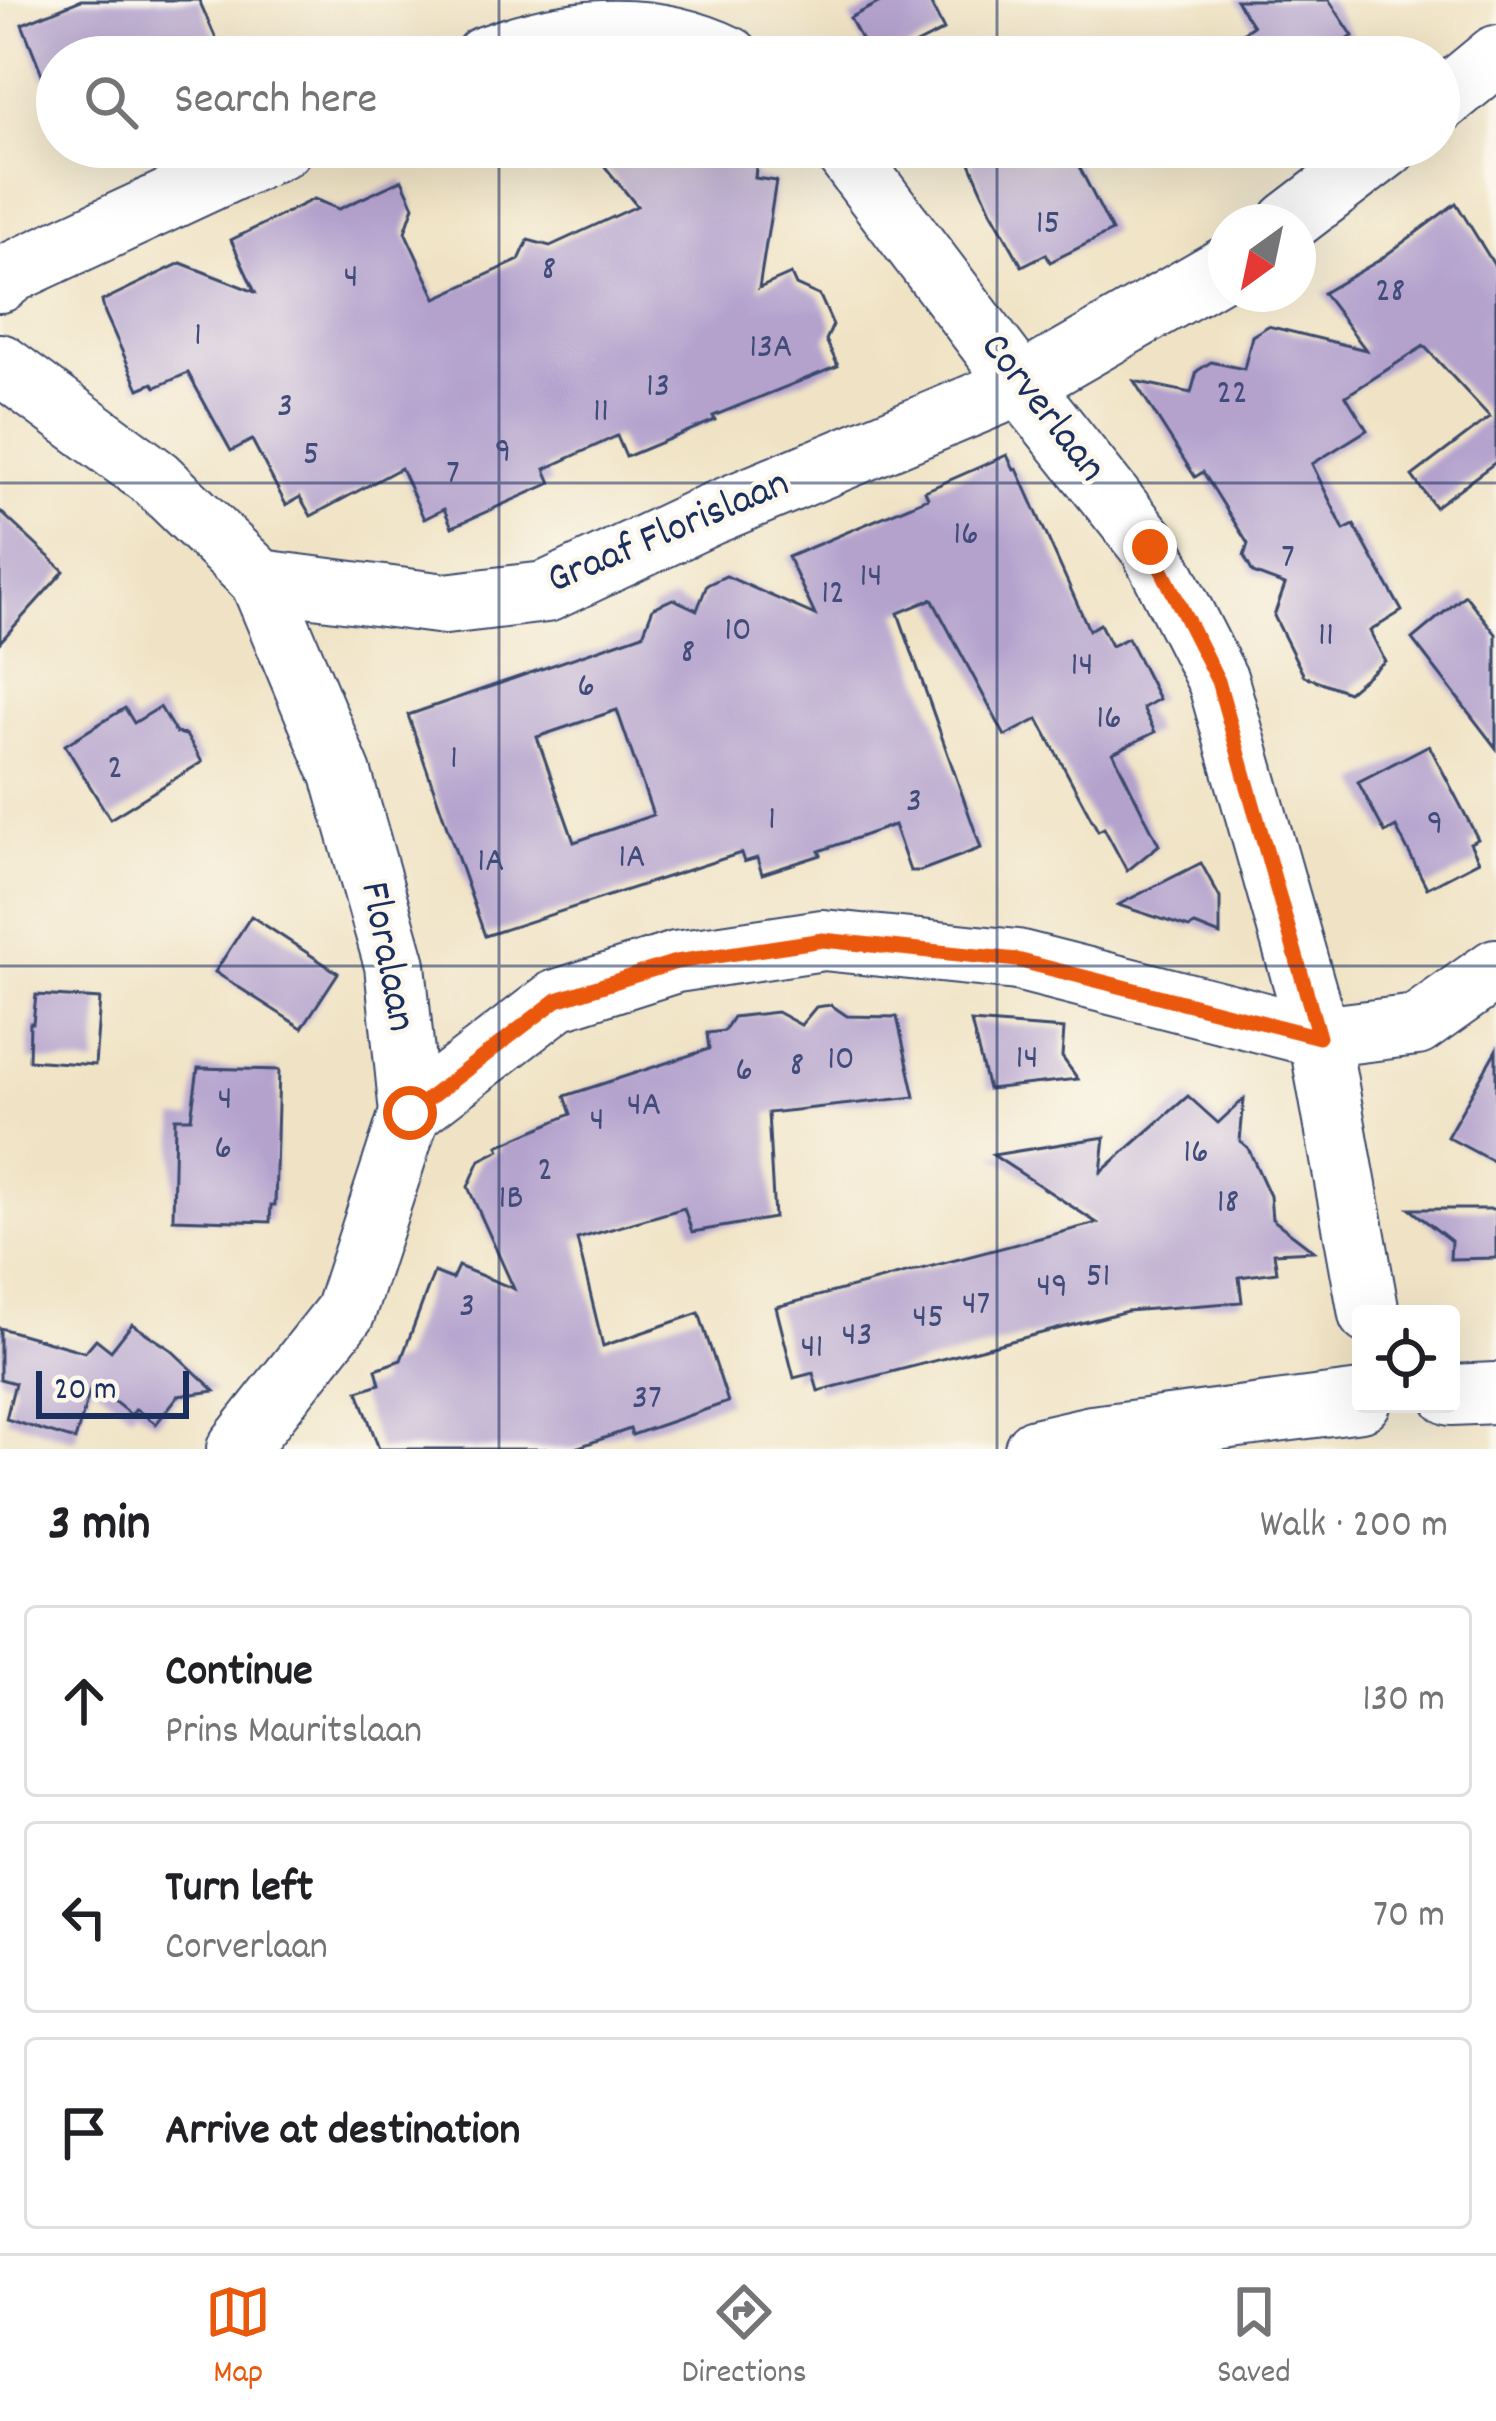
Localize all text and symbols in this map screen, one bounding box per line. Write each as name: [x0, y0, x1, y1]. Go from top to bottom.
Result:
search box: [36, 36, 1460, 168]
icon: search: [78, 69, 144, 135]
text: Search here: [174, 70, 377, 134]
house number: 15: [1036, 199, 1060, 251]
north arrow: [1208, 204, 1316, 312]
house number: 8: [542, 245, 556, 297]
house number: 4: [344, 253, 358, 305]
house number: 28: [1375, 267, 1405, 319]
house number: 1: [194, 311, 202, 363]
street label: Corverlaan: [963, 321, 1119, 497]
house number: 13A: [749, 323, 793, 375]
house number: 13: [646, 362, 670, 414]
house number: 22: [1216, 369, 1248, 421]
house number: 3: [277, 382, 293, 434]
house number: 11: [593, 387, 609, 439]
house number: 9: [495, 427, 511, 479]
house number: 5: [303, 430, 319, 482]
house number: 7: [446, 449, 460, 501]
street label: Graaf Florislaan: [539, 456, 799, 612]
house number: 16: [953, 510, 979, 562]
route end: [1123, 520, 1177, 574]
house number: 7: [1281, 533, 1295, 585]
house number: 14: [860, 552, 882, 604]
house number: 12: [821, 569, 845, 621]
house number: 10: [724, 606, 752, 658]
house number: 11: [1318, 611, 1334, 663]
house number: 8: [681, 628, 695, 680]
house number: 14: [1071, 641, 1093, 693]
house number: 6: [577, 662, 595, 714]
house number: 16: [1096, 694, 1122, 746]
house number: 1: [450, 734, 458, 786]
house number: 2: [107, 744, 123, 796]
house number: 3: [906, 777, 922, 829]
house number: 1: [768, 795, 776, 847]
house number: 9: [1427, 799, 1443, 851]
house number: 1A: [618, 833, 646, 885]
house number: 1A: [477, 837, 505, 889]
street label: Floralaan: [341, 877, 429, 1037]
house number: 14: [1016, 1034, 1038, 1086]
house number: 10: [827, 1035, 855, 1087]
house number: 8: [790, 1041, 804, 1093]
house number: 6: [735, 1046, 753, 1098]
house number: 4: [218, 1075, 232, 1127]
house number: 4A: [627, 1081, 661, 1133]
route start: [383, 1086, 437, 1140]
house number: 4: [590, 1096, 604, 1148]
house number: 6: [214, 1124, 232, 1176]
house number: 16: [1183, 1128, 1209, 1180]
house number: 2: [537, 1146, 553, 1198]
house number: 1B: [499, 1174, 523, 1226]
house number: 18: [1217, 1178, 1239, 1230]
house number: 51: [1086, 1252, 1110, 1304]
house number: 49: [1036, 1262, 1068, 1314]
house number: 47: [962, 1280, 990, 1332]
house number: 3: [459, 1282, 475, 1334]
house number: 45: [912, 1293, 944, 1345]
map controls: [1352, 1305, 1460, 1413]
button: locate: [1352, 1305, 1460, 1413]
house number: 43: [842, 1311, 872, 1363]
house number: 41: [801, 1323, 823, 1375]
scale bar: [36, 1365, 189, 1418]
text: 20 m: [54, 1368, 117, 1415]
house number: 37: [632, 1374, 662, 1426]
text: 3 min: [48, 1491, 150, 1563]
text: Walk · 200 m: [1260, 1500, 1448, 1555]
text: Continue: [165, 1642, 313, 1706]
icon: ahead: [51, 1668, 117, 1734]
text: 130 m: [1362, 1674, 1445, 1729]
text: Prins Mauritslaan: [165, 1706, 422, 1761]
text: Turn left: [165, 1858, 313, 1922]
icon: left: [51, 1884, 117, 1950]
text: 70 m: [1373, 1890, 1445, 1945]
text: Corverlaan: [165, 1922, 328, 1977]
icon: arrive: [51, 2100, 117, 2166]
text: Arrive at destination: [165, 2101, 520, 2165]
tab: Map: [205, 2279, 271, 2398]
tab: Directions: [682, 2279, 807, 2398]
tab: Saved: [1217, 2279, 1291, 2398]

